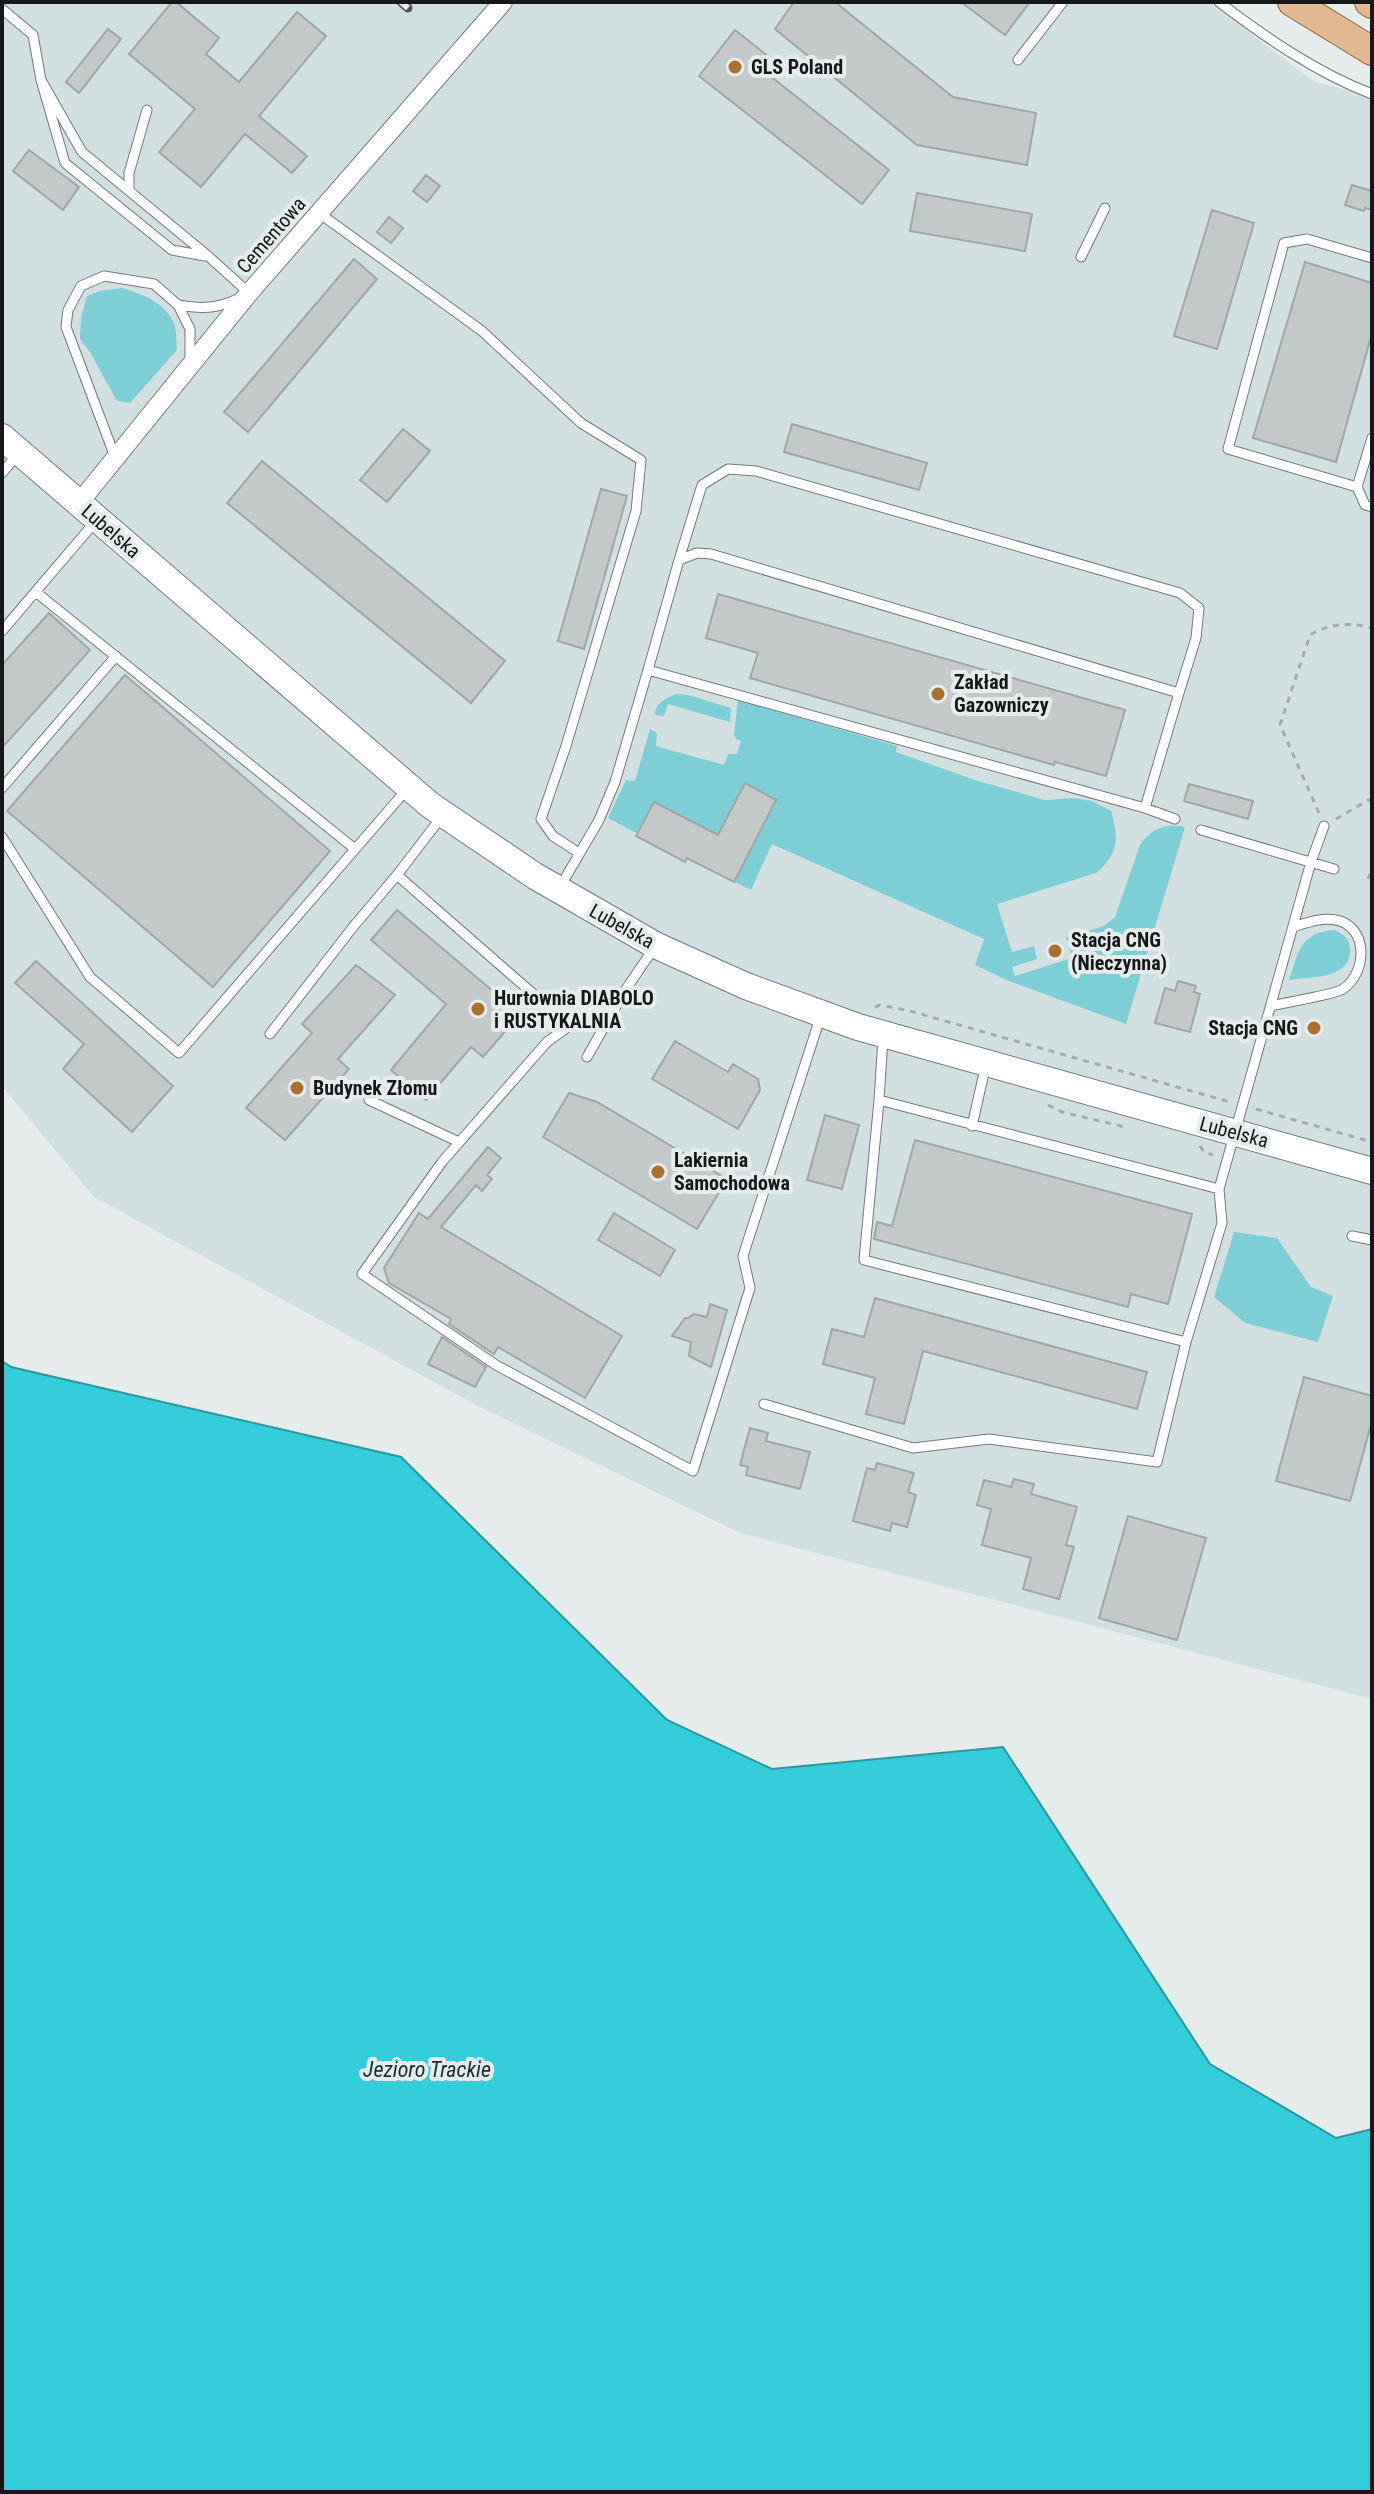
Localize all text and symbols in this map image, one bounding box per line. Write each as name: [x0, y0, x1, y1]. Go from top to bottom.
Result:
place label: GLS Poland: [751, 55, 843, 79]
marker: GLS Poland: [726, 58, 744, 76]
street label: Cementowa: [231, 192, 311, 278]
street label: Lubelska: [77, 499, 145, 563]
place label: Zakład Gazowniczy: [954, 670, 1049, 717]
marker: Zakład Gazowniczy: [929, 685, 947, 703]
street label: Lubelska: [585, 898, 659, 954]
place label: Stacja CNG (Nieczynna): [1071, 928, 1167, 975]
marker: Stacja CNG (Nieczynna): [1046, 942, 1064, 960]
place label: Hurtownia DIABOLO i RUSTYKALNIA: [494, 986, 654, 1033]
marker: Hurtownia DIABOLO i RUSTYKALNIA: [469, 1000, 487, 1018]
place label: Stacja CNG: [1208, 1016, 1298, 1040]
marker: Stacja CNG: [1305, 1019, 1323, 1037]
place label: Budynek Złomu: [313, 1076, 437, 1100]
marker: Budynek Złomu: [288, 1079, 306, 1097]
street label: Lubelska: [1197, 1111, 1271, 1153]
place label: Lakiernia Samochodowa: [674, 1148, 790, 1195]
marker: Lakiernia Samochodowa: [649, 1163, 667, 1181]
water label: Jezioro Trackie: [363, 2057, 491, 2082]

